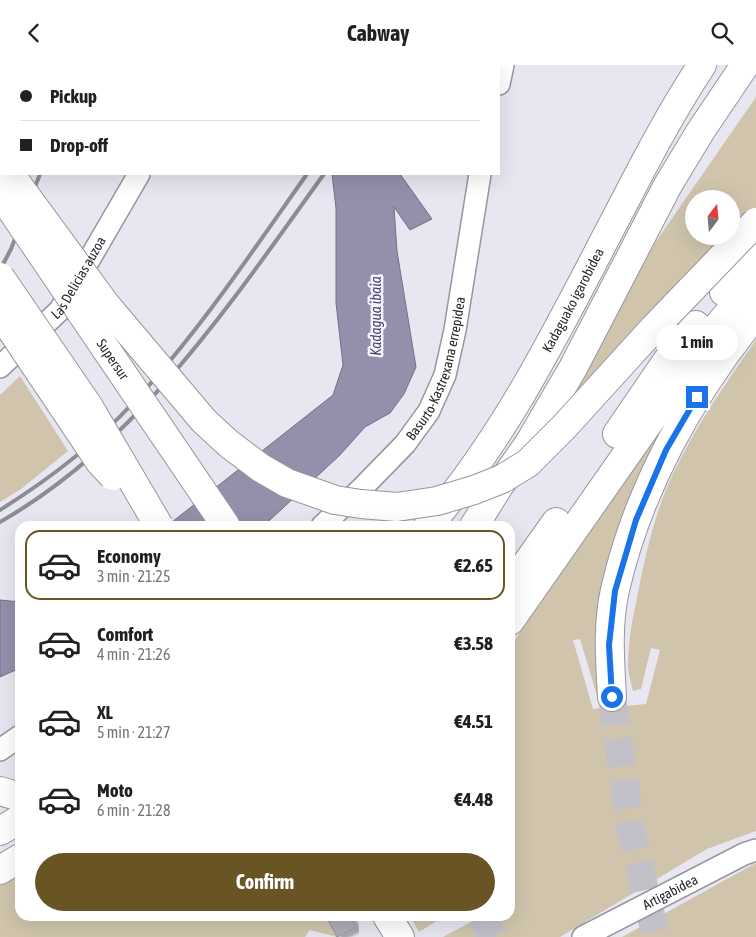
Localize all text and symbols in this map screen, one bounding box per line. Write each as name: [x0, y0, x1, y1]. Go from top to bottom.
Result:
icon: back: [20, 19, 48, 47]
icon: search: [708, 19, 736, 47]
text: Cabway: [347, 20, 409, 46]
text: Pickup: [50, 85, 97, 107]
text: Drop-off: [50, 134, 108, 156]
north arrow: [685, 190, 740, 245]
map controls: [685, 190, 740, 245]
street label: Las Delicias auzoa: [48, 234, 109, 322]
street label: Kadaguako igarobidea: [539, 245, 607, 355]
water label: Kadagua ibaia: [367, 276, 384, 356]
street label: Basurto-Kastrexana errepidea: [402, 296, 468, 443]
callout: 1 min: [656, 325, 738, 359]
text: 1 min: [681, 333, 713, 351]
street label: Supersur: [93, 336, 133, 383]
route end: [686, 386, 708, 408]
icon: car: [37, 543, 82, 588]
text: Economy: [97, 545, 161, 567]
text: €2.65: [454, 554, 493, 576]
text: 3 min · 21:25: [97, 567, 170, 585]
icon: car: [37, 621, 82, 666]
text: Comfort: [97, 623, 153, 645]
text: €3.58: [454, 632, 493, 654]
text: 4 min · 21:26: [97, 645, 170, 663]
route start: [601, 686, 623, 708]
icon: car: [37, 699, 82, 744]
text: XL: [97, 701, 113, 723]
text: €4.51: [454, 710, 493, 732]
text: 5 min · 21:27: [97, 723, 170, 741]
icon: car: [37, 777, 82, 822]
text: Moto: [97, 779, 133, 801]
text: €4.48: [454, 788, 493, 810]
text: 6 min · 21:28: [97, 801, 170, 819]
button: Confirm: [35, 853, 495, 911]
street label: Artigabidea: [640, 871, 700, 913]

